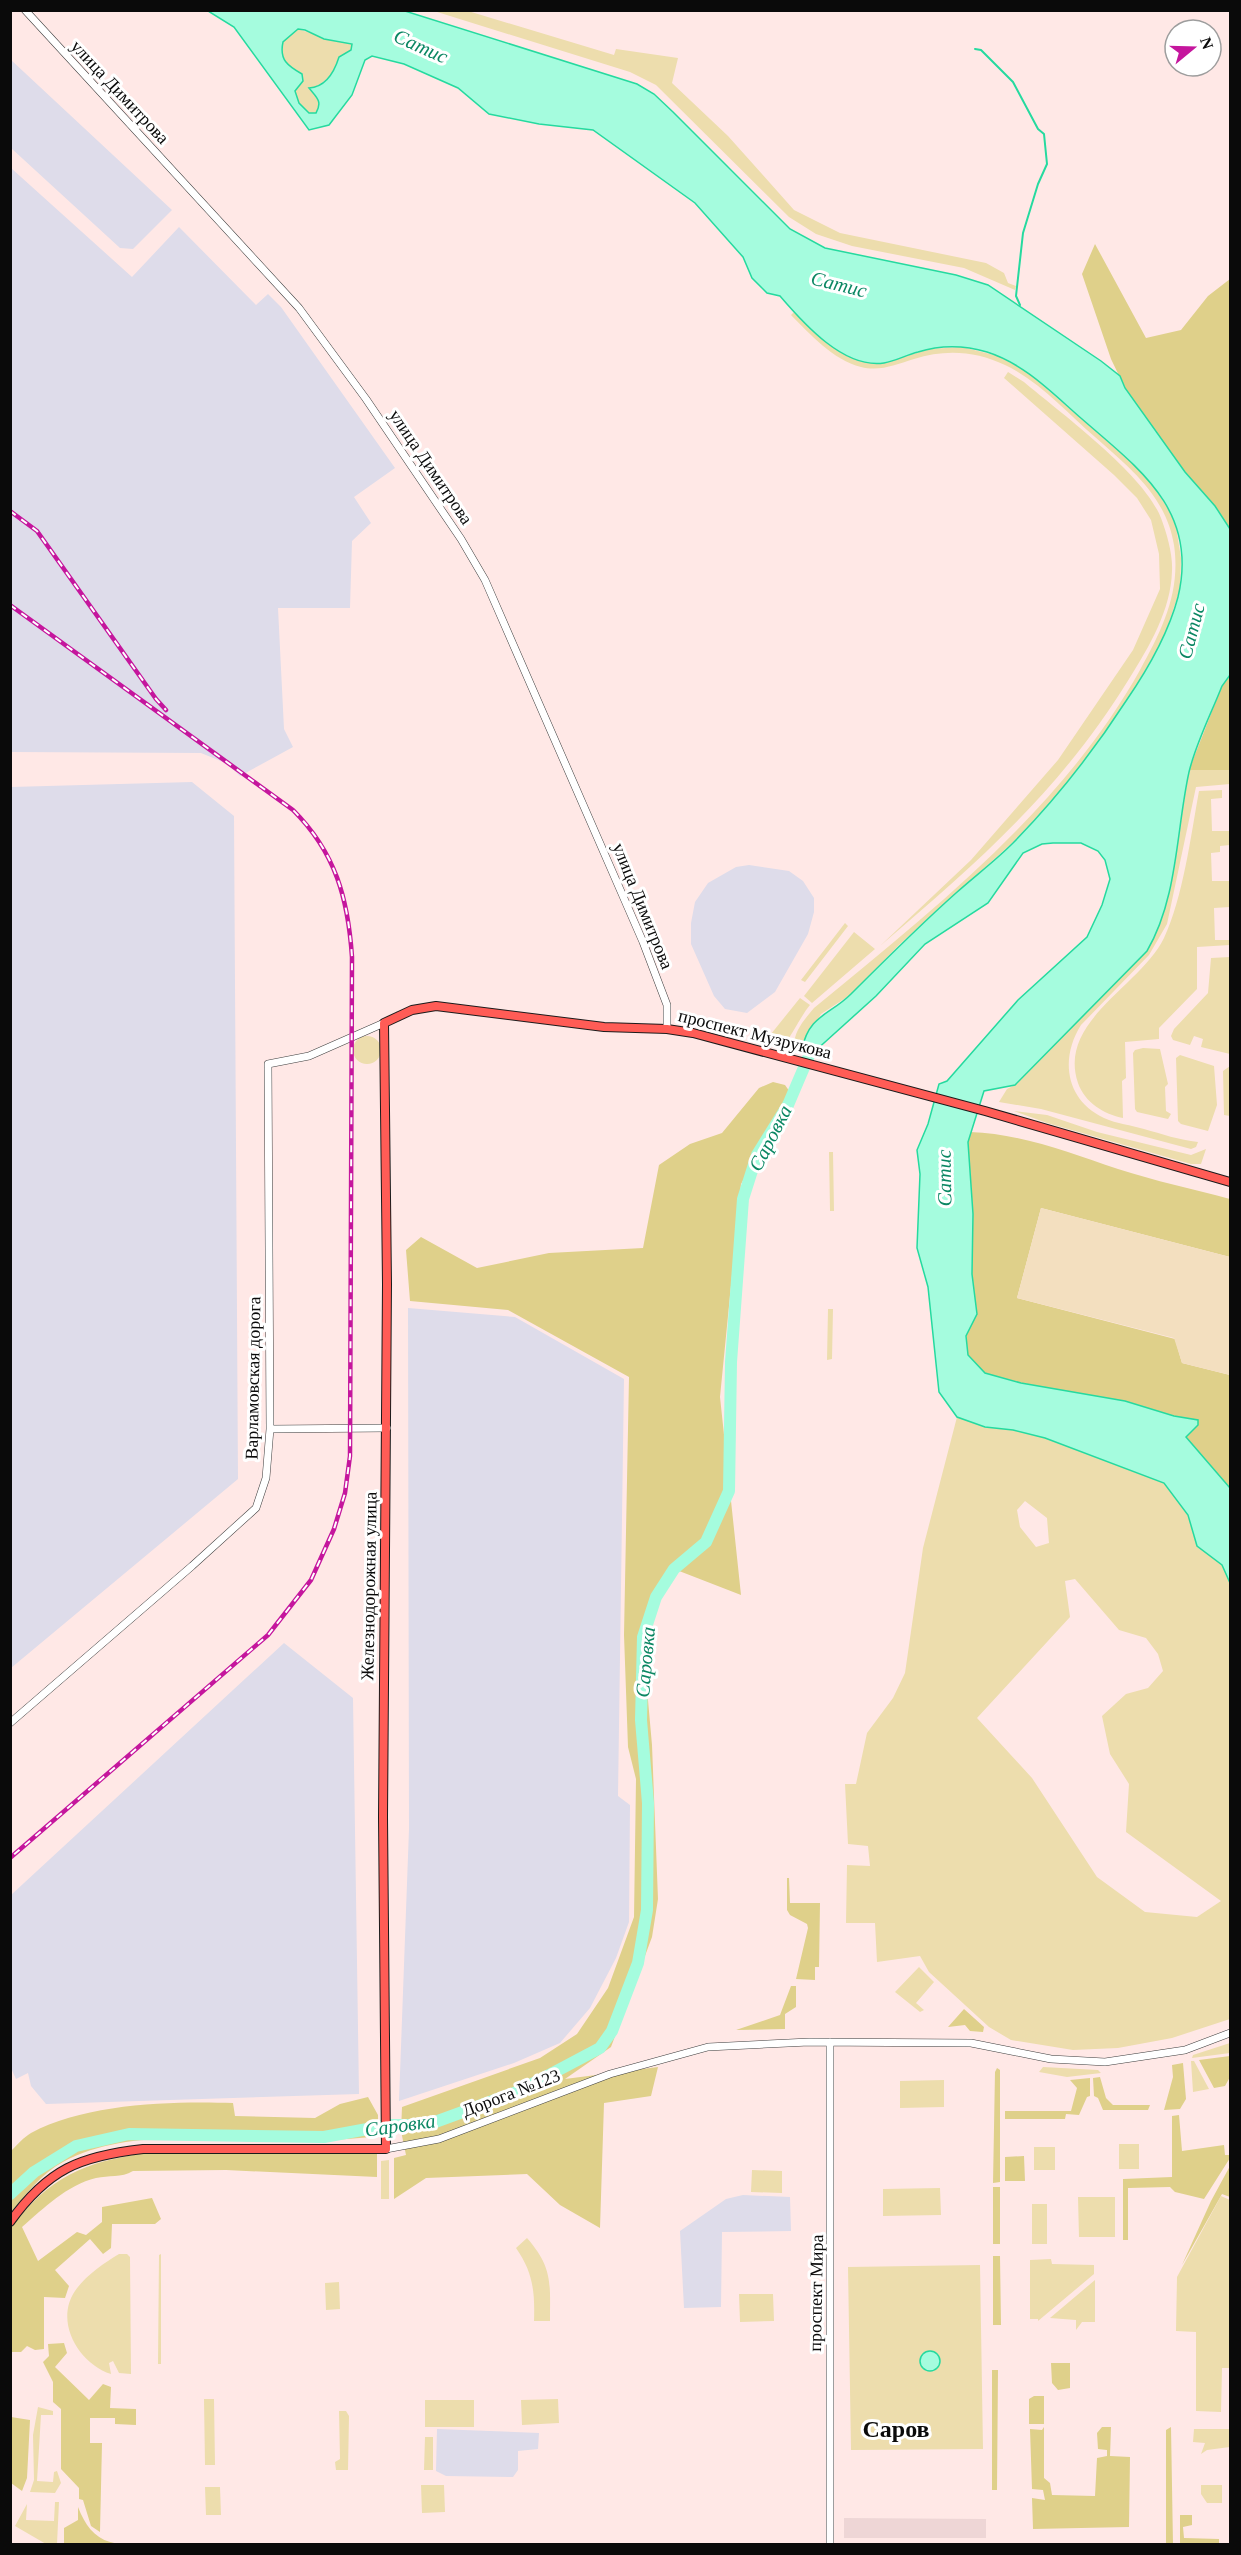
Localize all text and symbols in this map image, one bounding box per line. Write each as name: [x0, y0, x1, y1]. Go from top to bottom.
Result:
north arrow: [1163, 18, 1223, 78]
water label: Сатис: [391, 24, 452, 68]
text: N: [1197, 35, 1217, 52]
street label: улица Димитрова: [67, 36, 173, 148]
water label: Сатис: [809, 266, 869, 302]
street label: улица Димитрова: [385, 406, 477, 528]
water label: Сатис: [1173, 601, 1209, 661]
street label: улица Димитрова: [609, 840, 677, 972]
street label: проспект Музрукова: [676, 1005, 834, 1063]
water label: Саровка: [744, 1101, 797, 1175]
water label: Сатис: [933, 1149, 955, 1207]
street label: Варламовская дорога: [242, 1296, 264, 1460]
street label: Железнодорожная улица: [357, 1492, 381, 1680]
water label: Саровка: [631, 1626, 660, 1698]
street label: Дорога №123: [459, 2065, 563, 2121]
water label: Саровка: [363, 2109, 437, 2142]
street label: проспект Мира: [805, 2234, 827, 2352]
district label: Саров: [862, 2416, 930, 2442]

